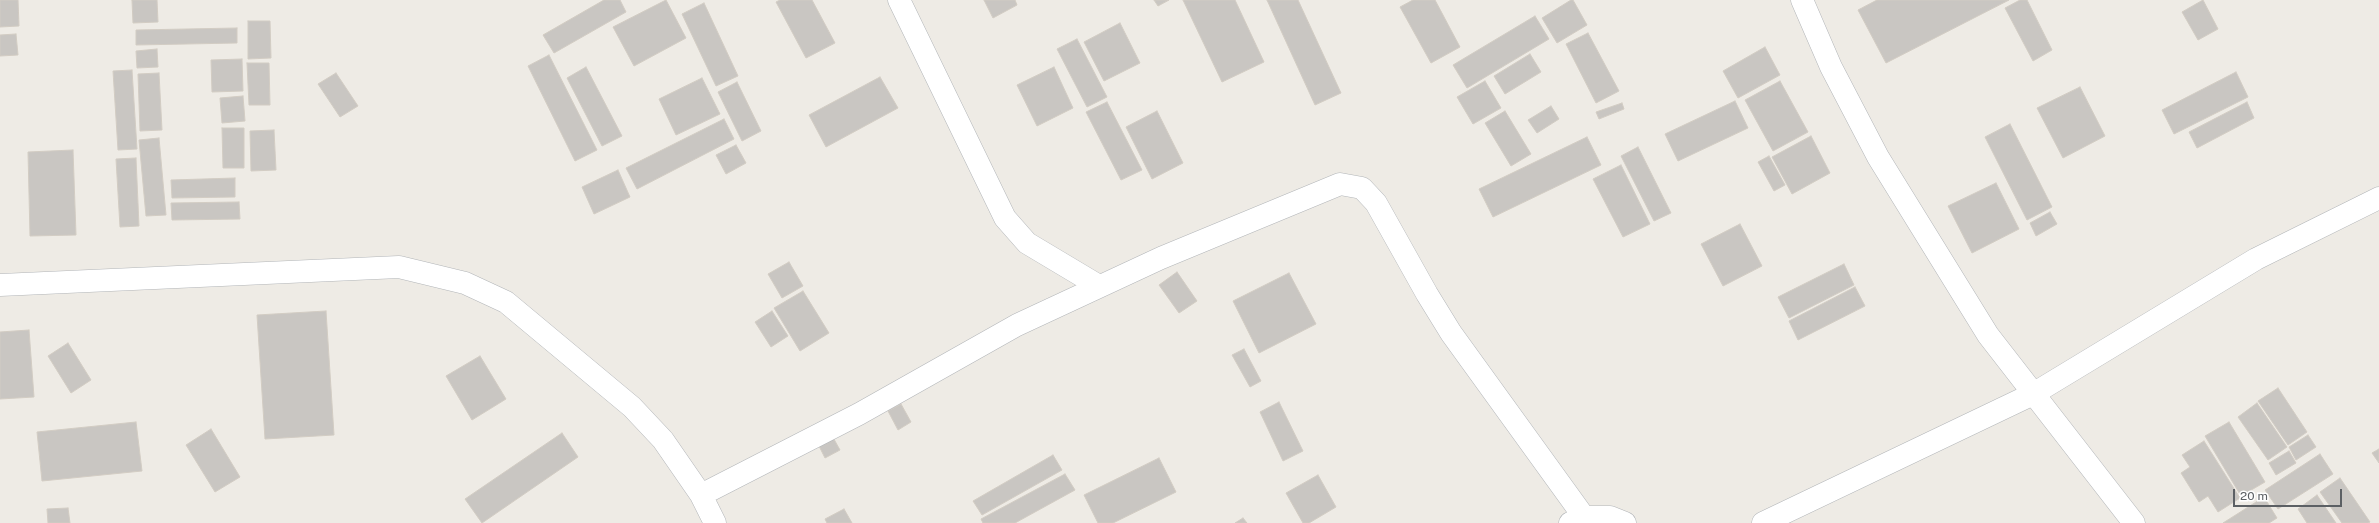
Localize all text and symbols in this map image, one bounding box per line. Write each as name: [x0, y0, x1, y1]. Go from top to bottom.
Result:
scale bar: [2235, 481, 2344, 507]
text: 20 m: [2240, 489, 2268, 503]

